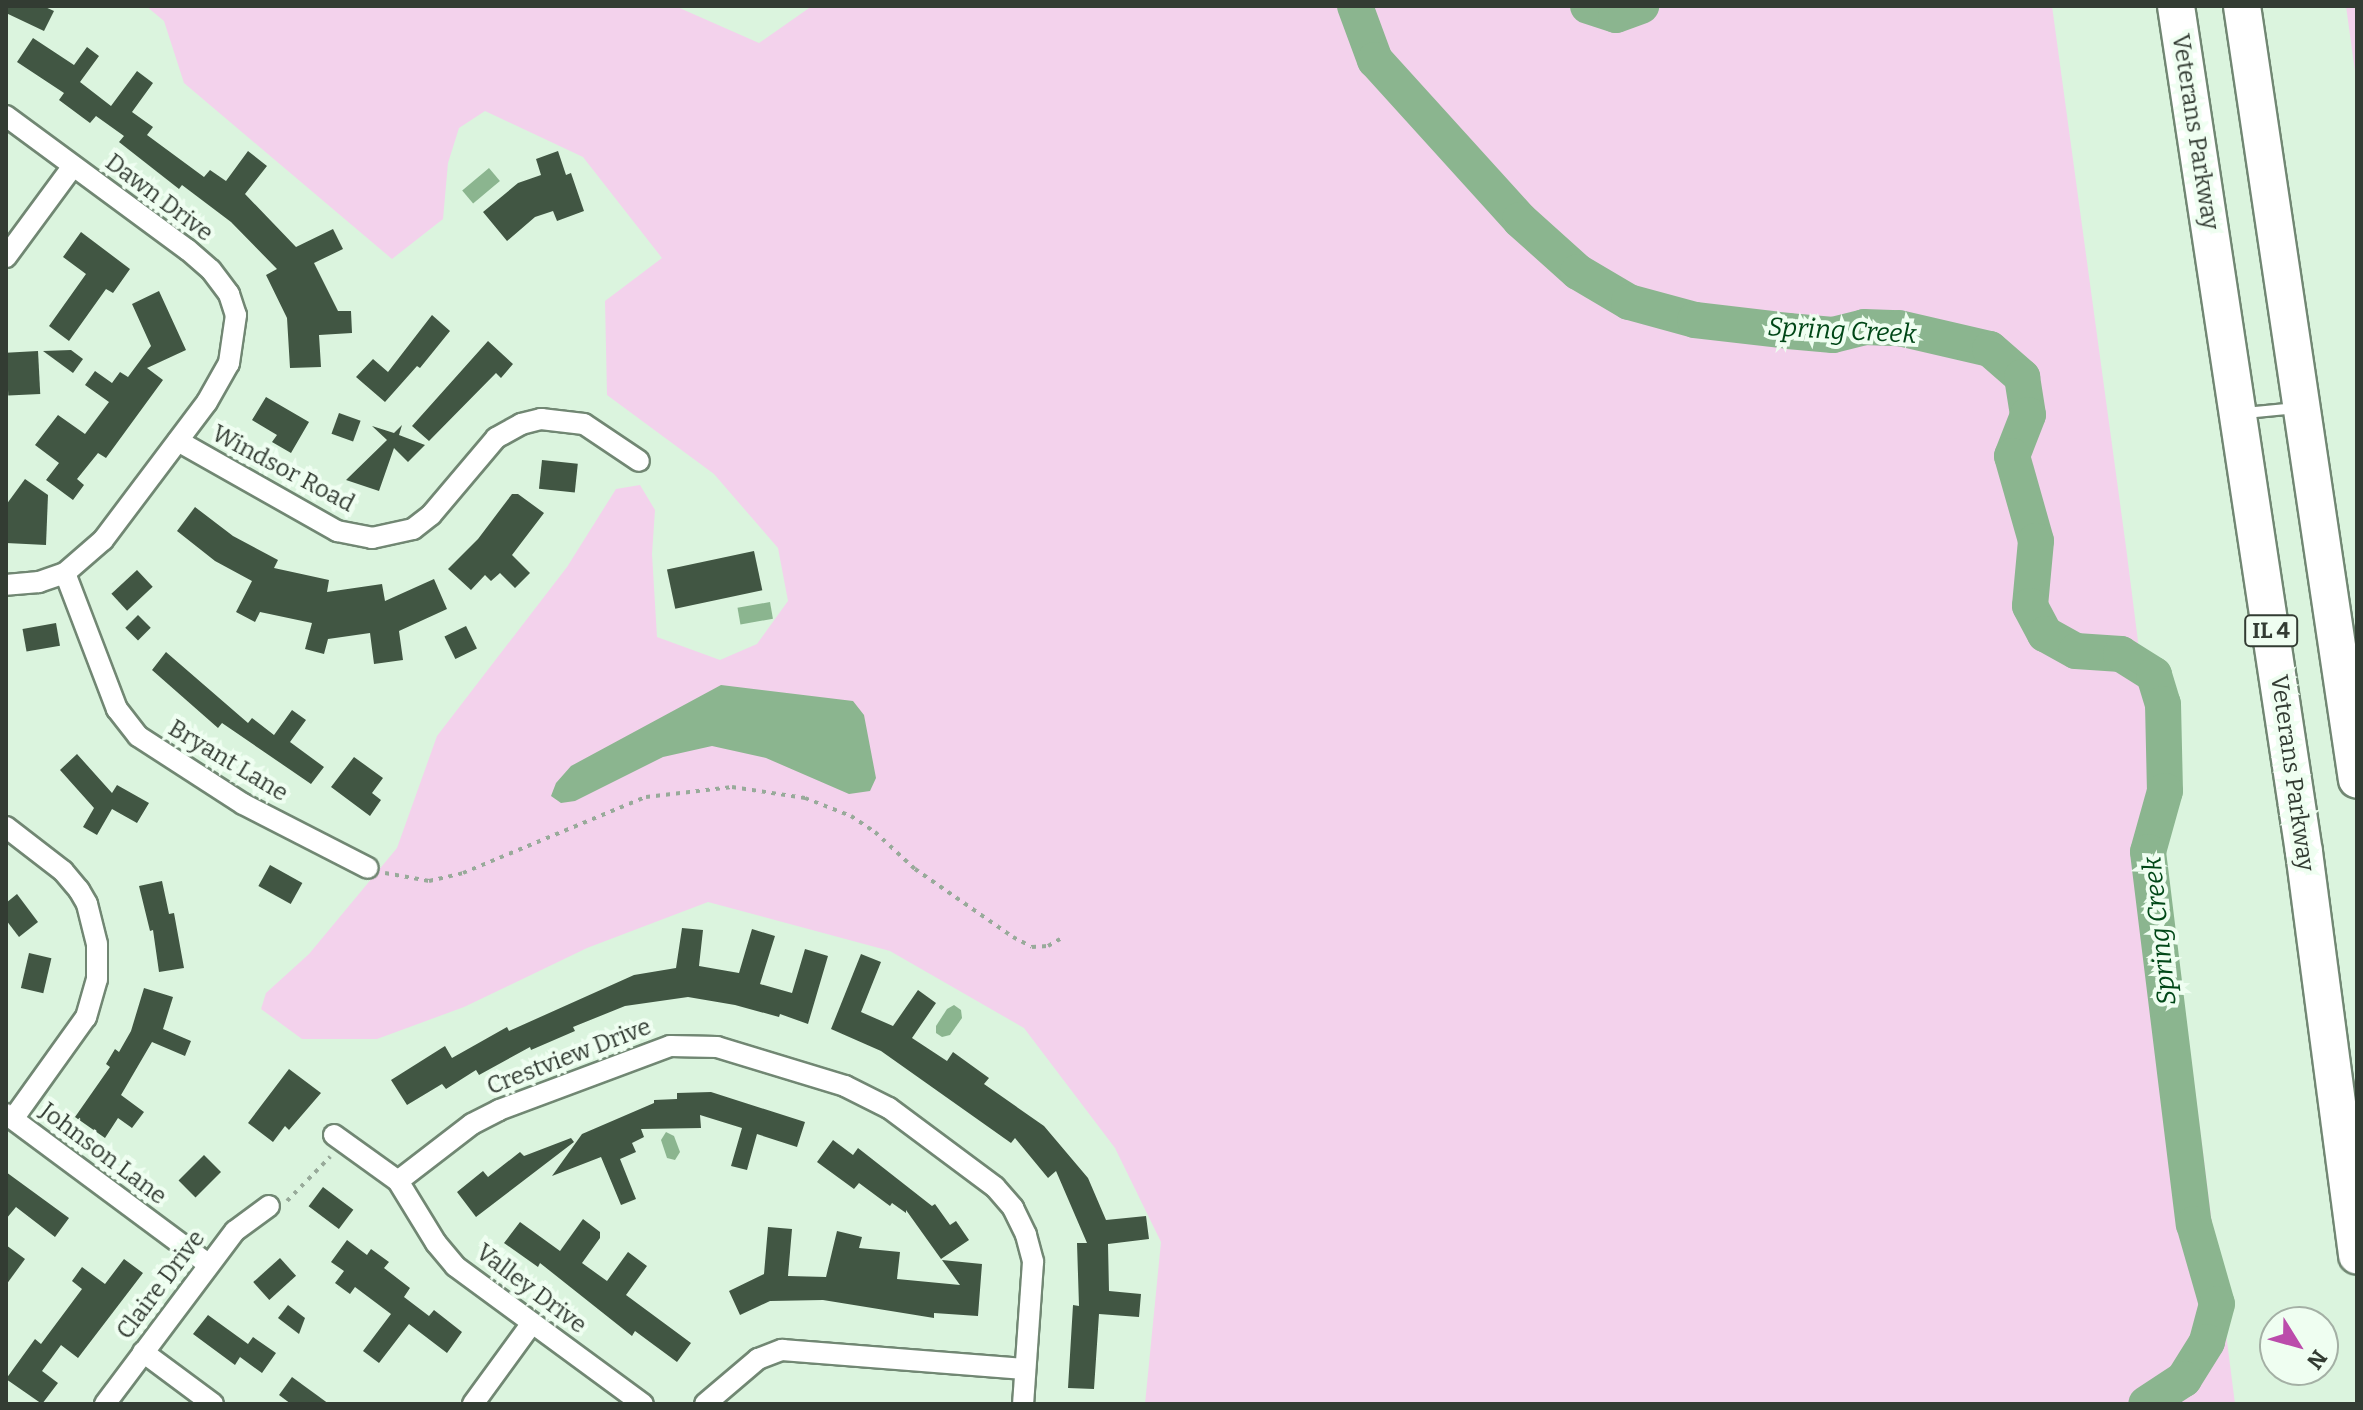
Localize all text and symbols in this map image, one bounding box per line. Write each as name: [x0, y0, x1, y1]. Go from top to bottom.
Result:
street label: Veterans Parkway: [2165, 32, 2225, 232]
street label: Dawn Drive: [99, 148, 219, 248]
water label: Spring Creek: [1767, 312, 1917, 350]
street label: Windsor Road: [207, 419, 359, 519]
road number: IL 4: [2243, 613, 2299, 649]
street label: Veterans Parkway: [2264, 673, 2320, 873]
street label: Bryant Lane: [163, 714, 293, 808]
water label: Spring Creek: [2137, 855, 2183, 1007]
street label: Crestview Drive: [483, 1012, 655, 1102]
street label: Johnson Lane: [34, 1097, 172, 1211]
street label: Claire Drive: [111, 1225, 211, 1345]
street label: Valley Drive: [470, 1238, 592, 1340]
north arrow: [2259, 1306, 2339, 1386]
text: N: [2301, 1345, 2333, 1374]

